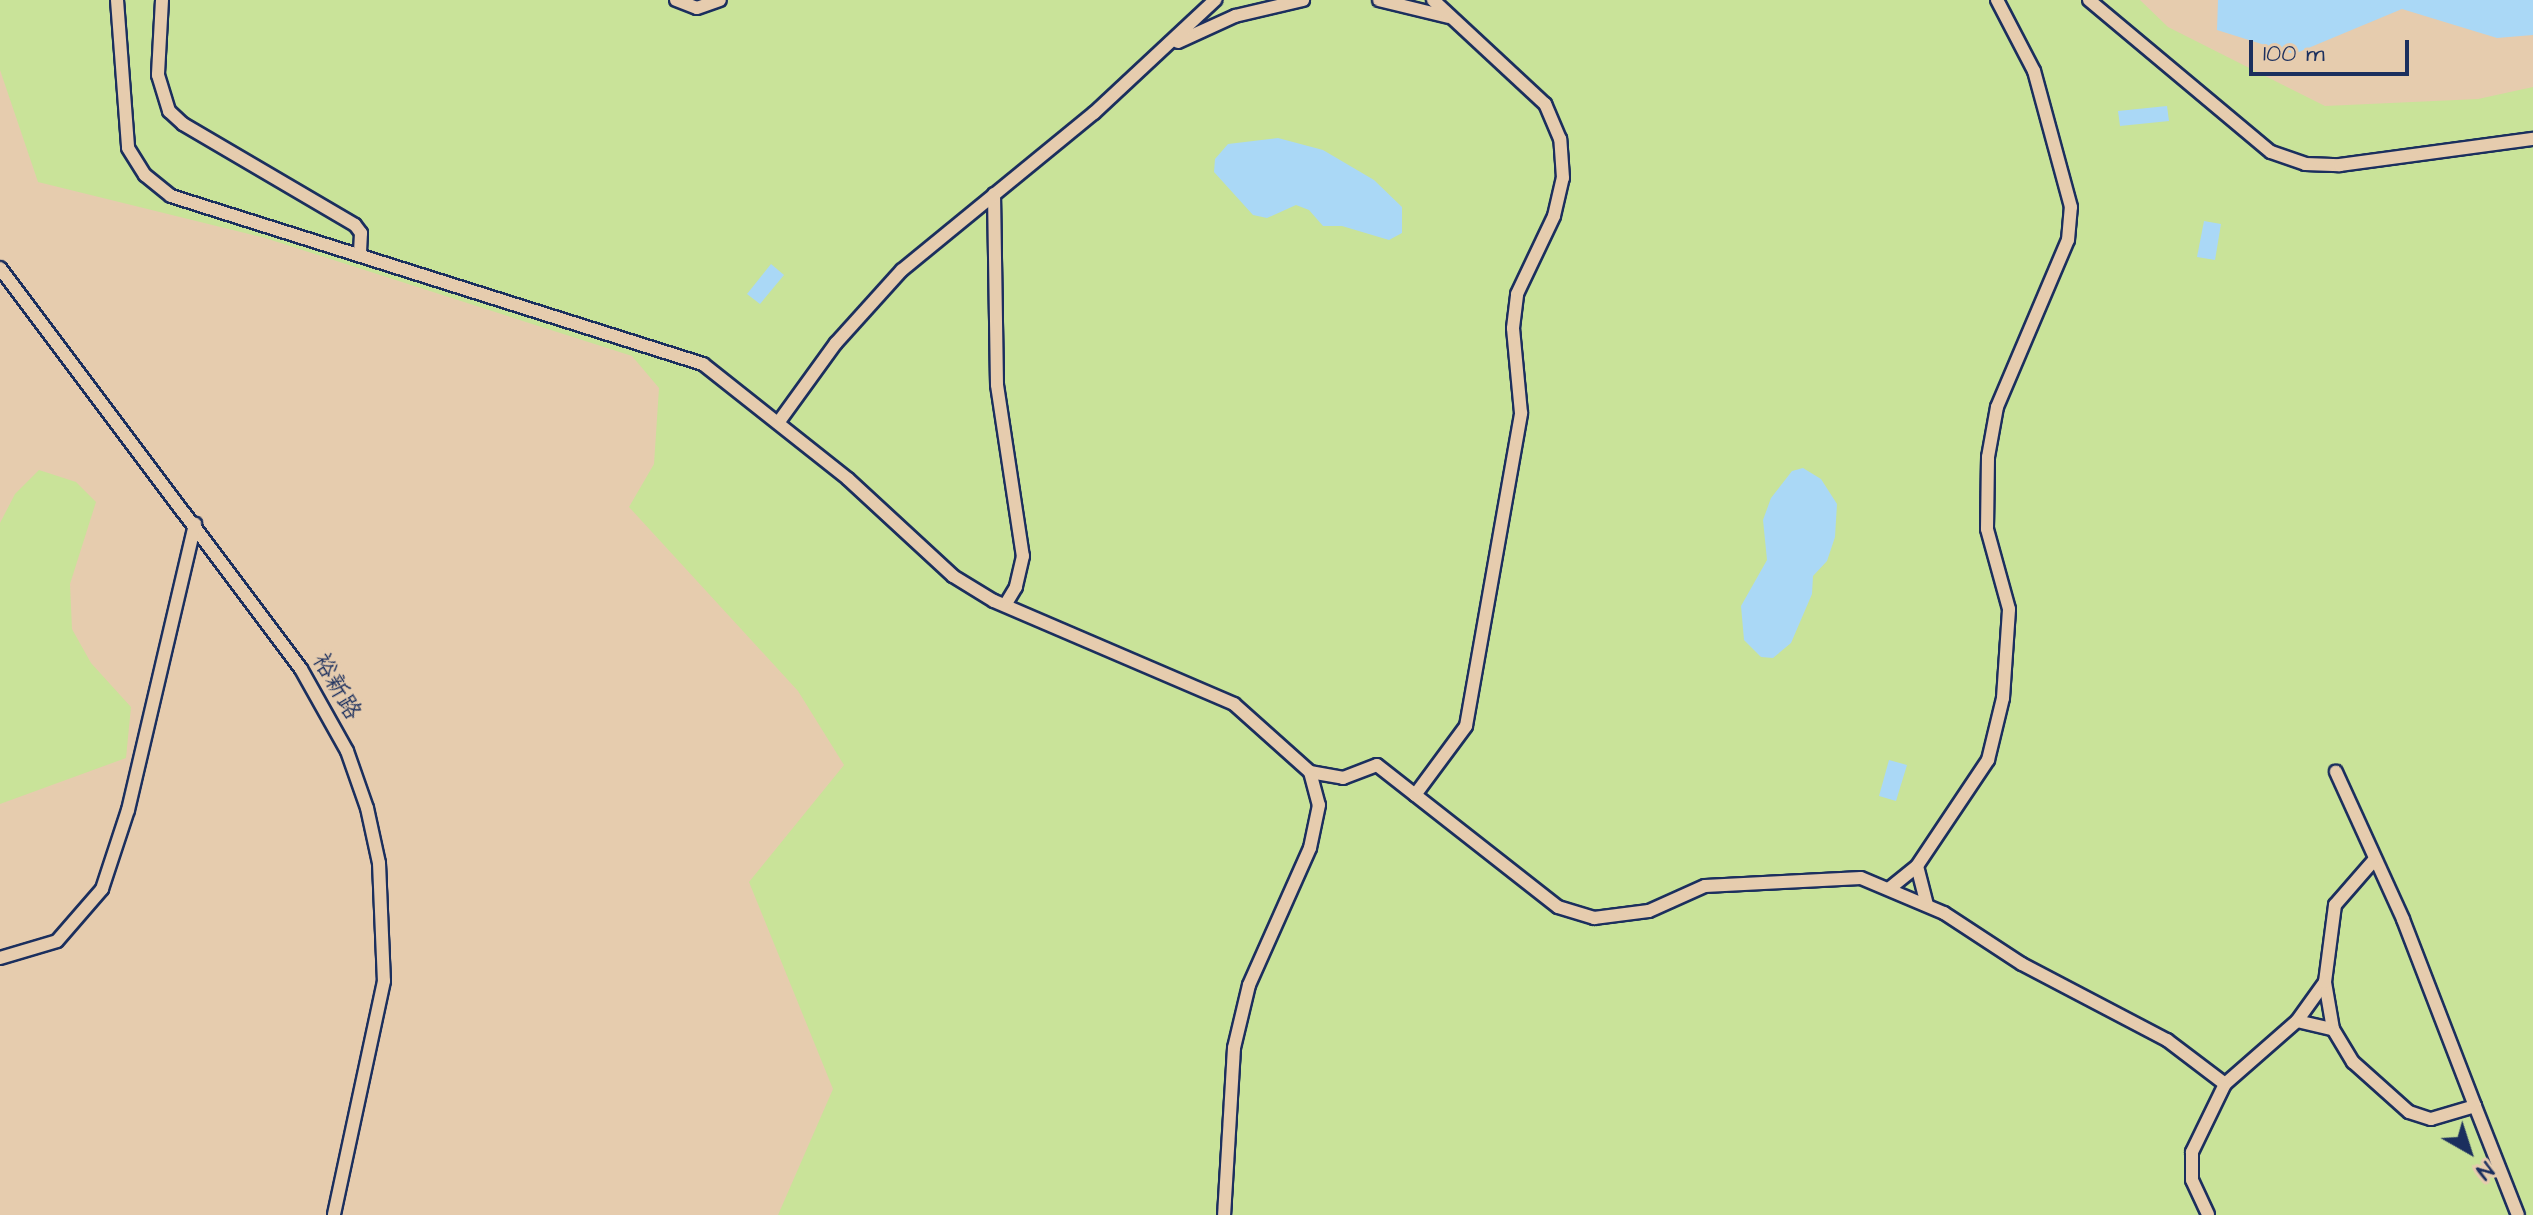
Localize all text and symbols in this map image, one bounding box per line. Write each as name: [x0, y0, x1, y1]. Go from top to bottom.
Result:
scale bar: [2253, 24, 2413, 74]
text: 100 m: [2263, 37, 2325, 71]
street label: 裕新路: [306, 649, 366, 725]
north arrow: [2429, 1111, 2509, 1191]
text: N: [2469, 1154, 2500, 1186]

